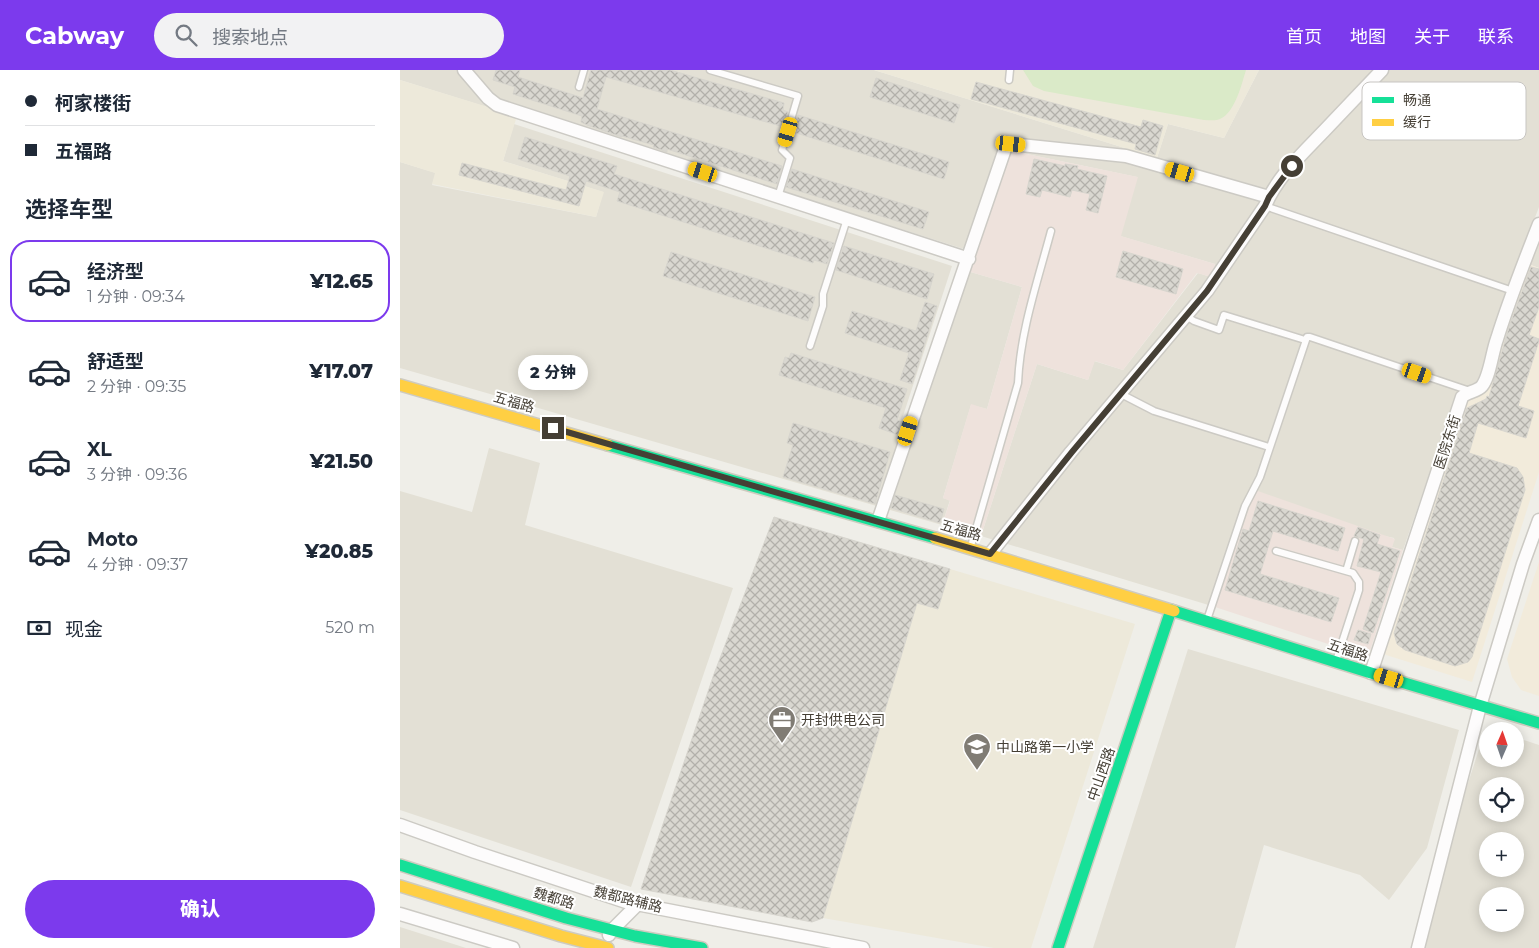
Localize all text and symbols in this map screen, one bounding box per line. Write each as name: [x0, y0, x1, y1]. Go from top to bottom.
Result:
search box: [154, 13, 504, 58]
text: Cabway: [25, 21, 124, 50]
icon: search: [172, 21, 200, 49]
text: 搜索地点: [212, 26, 288, 49]
text: 首页: [1286, 26, 1322, 48]
text: 地图: [1350, 26, 1386, 48]
text: 关于: [1414, 26, 1450, 48]
text: 联系: [1478, 26, 1514, 48]
legend: [1362, 82, 1526, 140]
text: 畅通: [1403, 91, 1431, 109]
text: 柯家楼街: [55, 92, 131, 115]
text: 缓行: [1403, 113, 1431, 131]
car: [776, 115, 799, 149]
car: [995, 135, 1026, 153]
text: 五福路: [55, 140, 112, 163]
route start: [1281, 155, 1303, 177]
car: [686, 160, 719, 184]
car: [1163, 161, 1196, 183]
text: 选择车型: [25, 196, 113, 223]
icon: car: [27, 259, 72, 304]
text: 经济型: [87, 260, 144, 283]
text: ¥12.65: [310, 270, 373, 293]
text: 1 分钟 · 09:34: [87, 287, 185, 306]
icon: car: [27, 349, 72, 394]
text: 舒适型: [87, 350, 144, 373]
callout: 2 分钟: [518, 356, 588, 390]
text: ¥17.07: [309, 360, 373, 383]
car: [1400, 361, 1433, 385]
text: 2 分钟: [530, 363, 576, 382]
text: 2 分钟 · 09:35: [87, 377, 186, 396]
street label: 五福路: [491, 388, 537, 416]
street label: 医院东街: [1430, 413, 1464, 471]
car: [896, 414, 919, 448]
route end: [542, 417, 564, 439]
text: XL: [87, 438, 112, 461]
icon: car: [27, 439, 72, 484]
text: ¥21.50: [310, 450, 373, 473]
text: 3 分钟 · 09:36: [87, 465, 187, 484]
street label: 五福路: [938, 516, 984, 544]
text: Moto: [87, 528, 138, 551]
icon: car: [27, 529, 72, 574]
text: ¥20.85: [305, 540, 373, 563]
text: 4 分钟 · 09:37: [87, 555, 188, 574]
icon: cash: [25, 614, 53, 642]
text: 现金: [65, 618, 103, 641]
text: 520 m: [325, 618, 375, 637]
street label: 五福路: [1325, 635, 1371, 665]
car: [1372, 666, 1405, 690]
office icon: 开封供电公司: [767, 705, 797, 744]
place label: 开封供电公司: [801, 711, 885, 729]
north arrow: [1479, 722, 1524, 768]
map controls: [1479, 722, 1524, 932]
school or university icon: 中山路第一小学: [962, 732, 992, 771]
place label: 中山路第一小学: [996, 738, 1094, 756]
street label: 中山西路: [1083, 745, 1119, 803]
button: locate: [1479, 777, 1524, 822]
button: +: [1479, 832, 1524, 877]
button: 确认: [25, 880, 375, 938]
street label: 魏都路辅路: [592, 882, 664, 916]
street label: 魏都路: [531, 883, 577, 913]
button: −: [1479, 887, 1524, 932]

